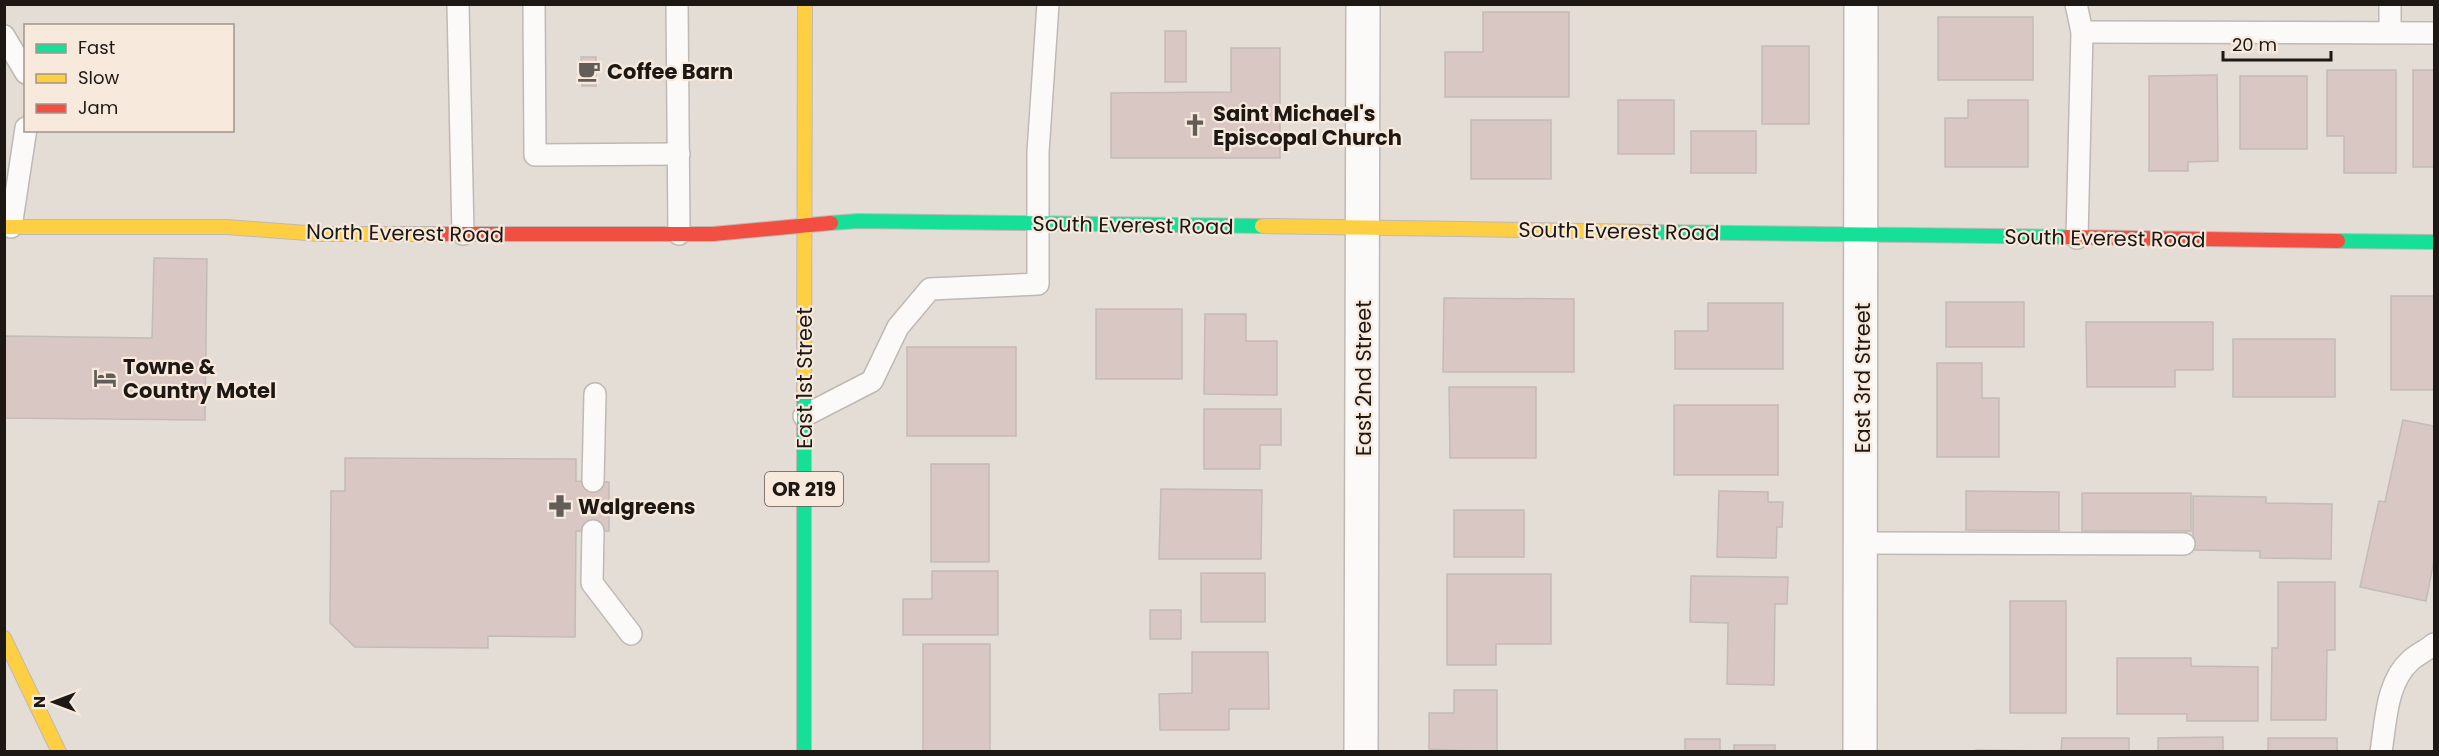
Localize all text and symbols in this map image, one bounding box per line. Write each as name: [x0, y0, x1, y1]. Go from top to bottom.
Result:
legend: [24, 24, 234, 132]
scale bar: [2223, 24, 2331, 62]
text: 20 m: [2232, 32, 2277, 57]
text: Fast: [78, 35, 115, 60]
place label: Coffee Barn: [607, 57, 733, 86]
cafe icon: Coffee Barn: [576, 58, 602, 84]
text: Slow: [78, 65, 120, 90]
text: Jam: [78, 95, 118, 120]
place label: Saint Michael's Episcopal Church: [1213, 99, 1402, 152]
church icon: Saint Michael's Episcopal Church: [1182, 112, 1208, 138]
street label: South Everest Road: [1032, 209, 1234, 241]
street label: South Everest Road: [1518, 215, 1720, 247]
street label: North Everest Road: [306, 217, 504, 249]
street label: South Everest Road: [2004, 222, 2206, 254]
street label: East 2nd Street: [1349, 300, 1378, 456]
street label: East 3rd Street: [1848, 303, 1877, 453]
street label: East 1st Street: [790, 307, 819, 449]
place label: Towne & Country Motel: [123, 352, 276, 405]
hotel icon: Towne & Country Motel: [92, 365, 118, 391]
road number: OR 219: [765, 472, 843, 506]
place label: Walgreens: [578, 492, 696, 521]
pharmacy icon: Walgreens: [547, 493, 573, 519]
north arrow: [24, 672, 84, 732]
text: N: [28, 696, 51, 708]

